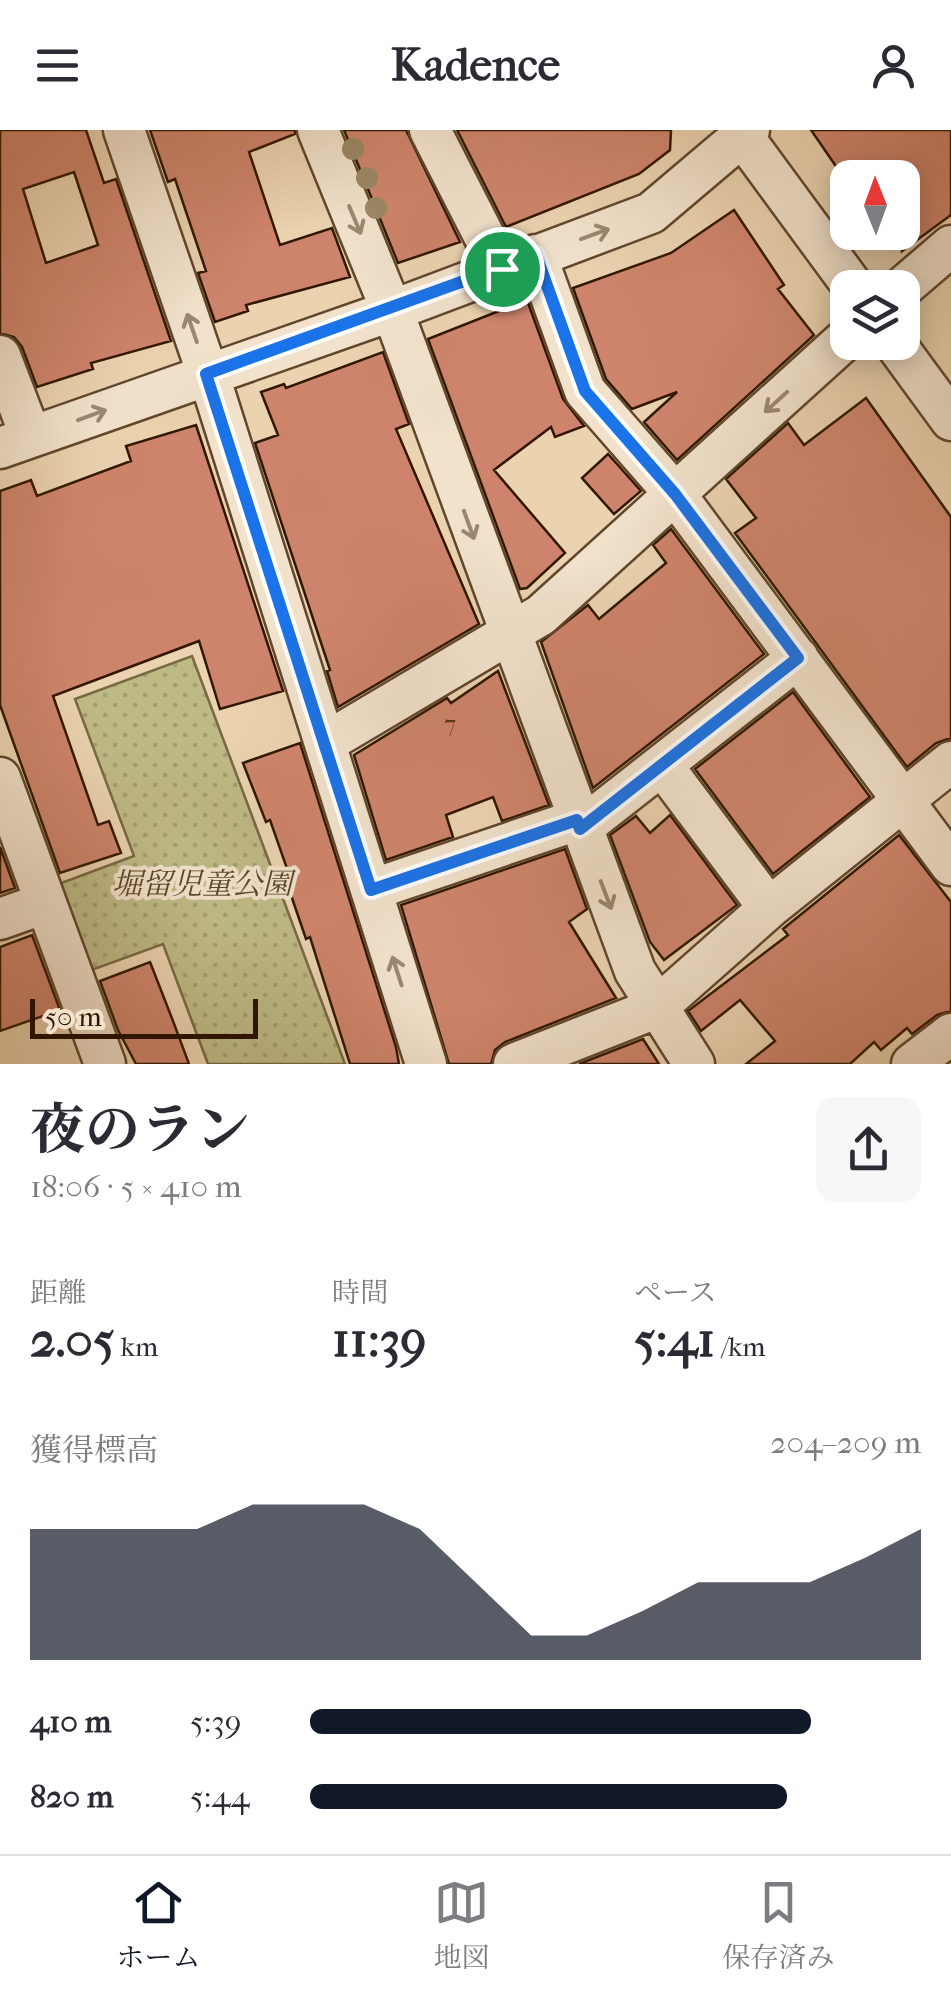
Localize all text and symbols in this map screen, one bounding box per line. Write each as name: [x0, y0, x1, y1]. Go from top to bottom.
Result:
icon: menu: [30, 38, 85, 93]
icon: person: [866, 38, 921, 93]
text: Kadence: [391, 39, 560, 92]
north arrow: [830, 160, 920, 250]
map controls: [830, 160, 920, 360]
one-way arrow: [347, 205, 365, 235]
one-way arrow: [579, 223, 610, 241]
pin: [460, 227, 545, 312]
icon: arrive: [475, 242, 530, 297]
button: layers: [830, 270, 920, 360]
one-way arrow: [182, 313, 200, 344]
one-way arrow: [764, 391, 789, 414]
one-way arrow: [75, 405, 106, 423]
one-way arrow: [461, 508, 479, 539]
house number: 7: [444, 709, 456, 738]
park label: 堀留児童公園: [112, 867, 297, 902]
one-way arrow: [598, 879, 616, 910]
one-way arrow: [387, 956, 405, 987]
scale bar: [30, 994, 258, 1038]
text: 50 m: [45, 1000, 102, 1033]
button: share: [816, 1097, 921, 1202]
text: 夜のラン: [30, 1098, 250, 1162]
text: 18:06 · 5 × 410 m: [30, 1168, 242, 1205]
text: 距離: [30, 1276, 86, 1309]
text: 時間: [332, 1276, 388, 1309]
text: ペース: [634, 1276, 717, 1309]
text: 2.05: [30, 1310, 115, 1369]
text: 11:39: [332, 1310, 427, 1369]
text: 5:41: [634, 1310, 715, 1369]
text: km: [115, 1330, 158, 1363]
text: /km: [715, 1330, 766, 1363]
text: 204–209 m: [770, 1424, 921, 1461]
text: 獲得標高: [30, 1432, 158, 1469]
text: 410 m: [30, 1703, 111, 1740]
text: 5:39: [190, 1703, 241, 1740]
text: 820 m: [30, 1778, 114, 1815]
text: 5:44: [190, 1778, 250, 1815]
tab: ホーム: [116, 1875, 201, 1975]
tab: 地図: [433, 1875, 490, 1975]
tab: 保存済み: [722, 1875, 835, 1975]

